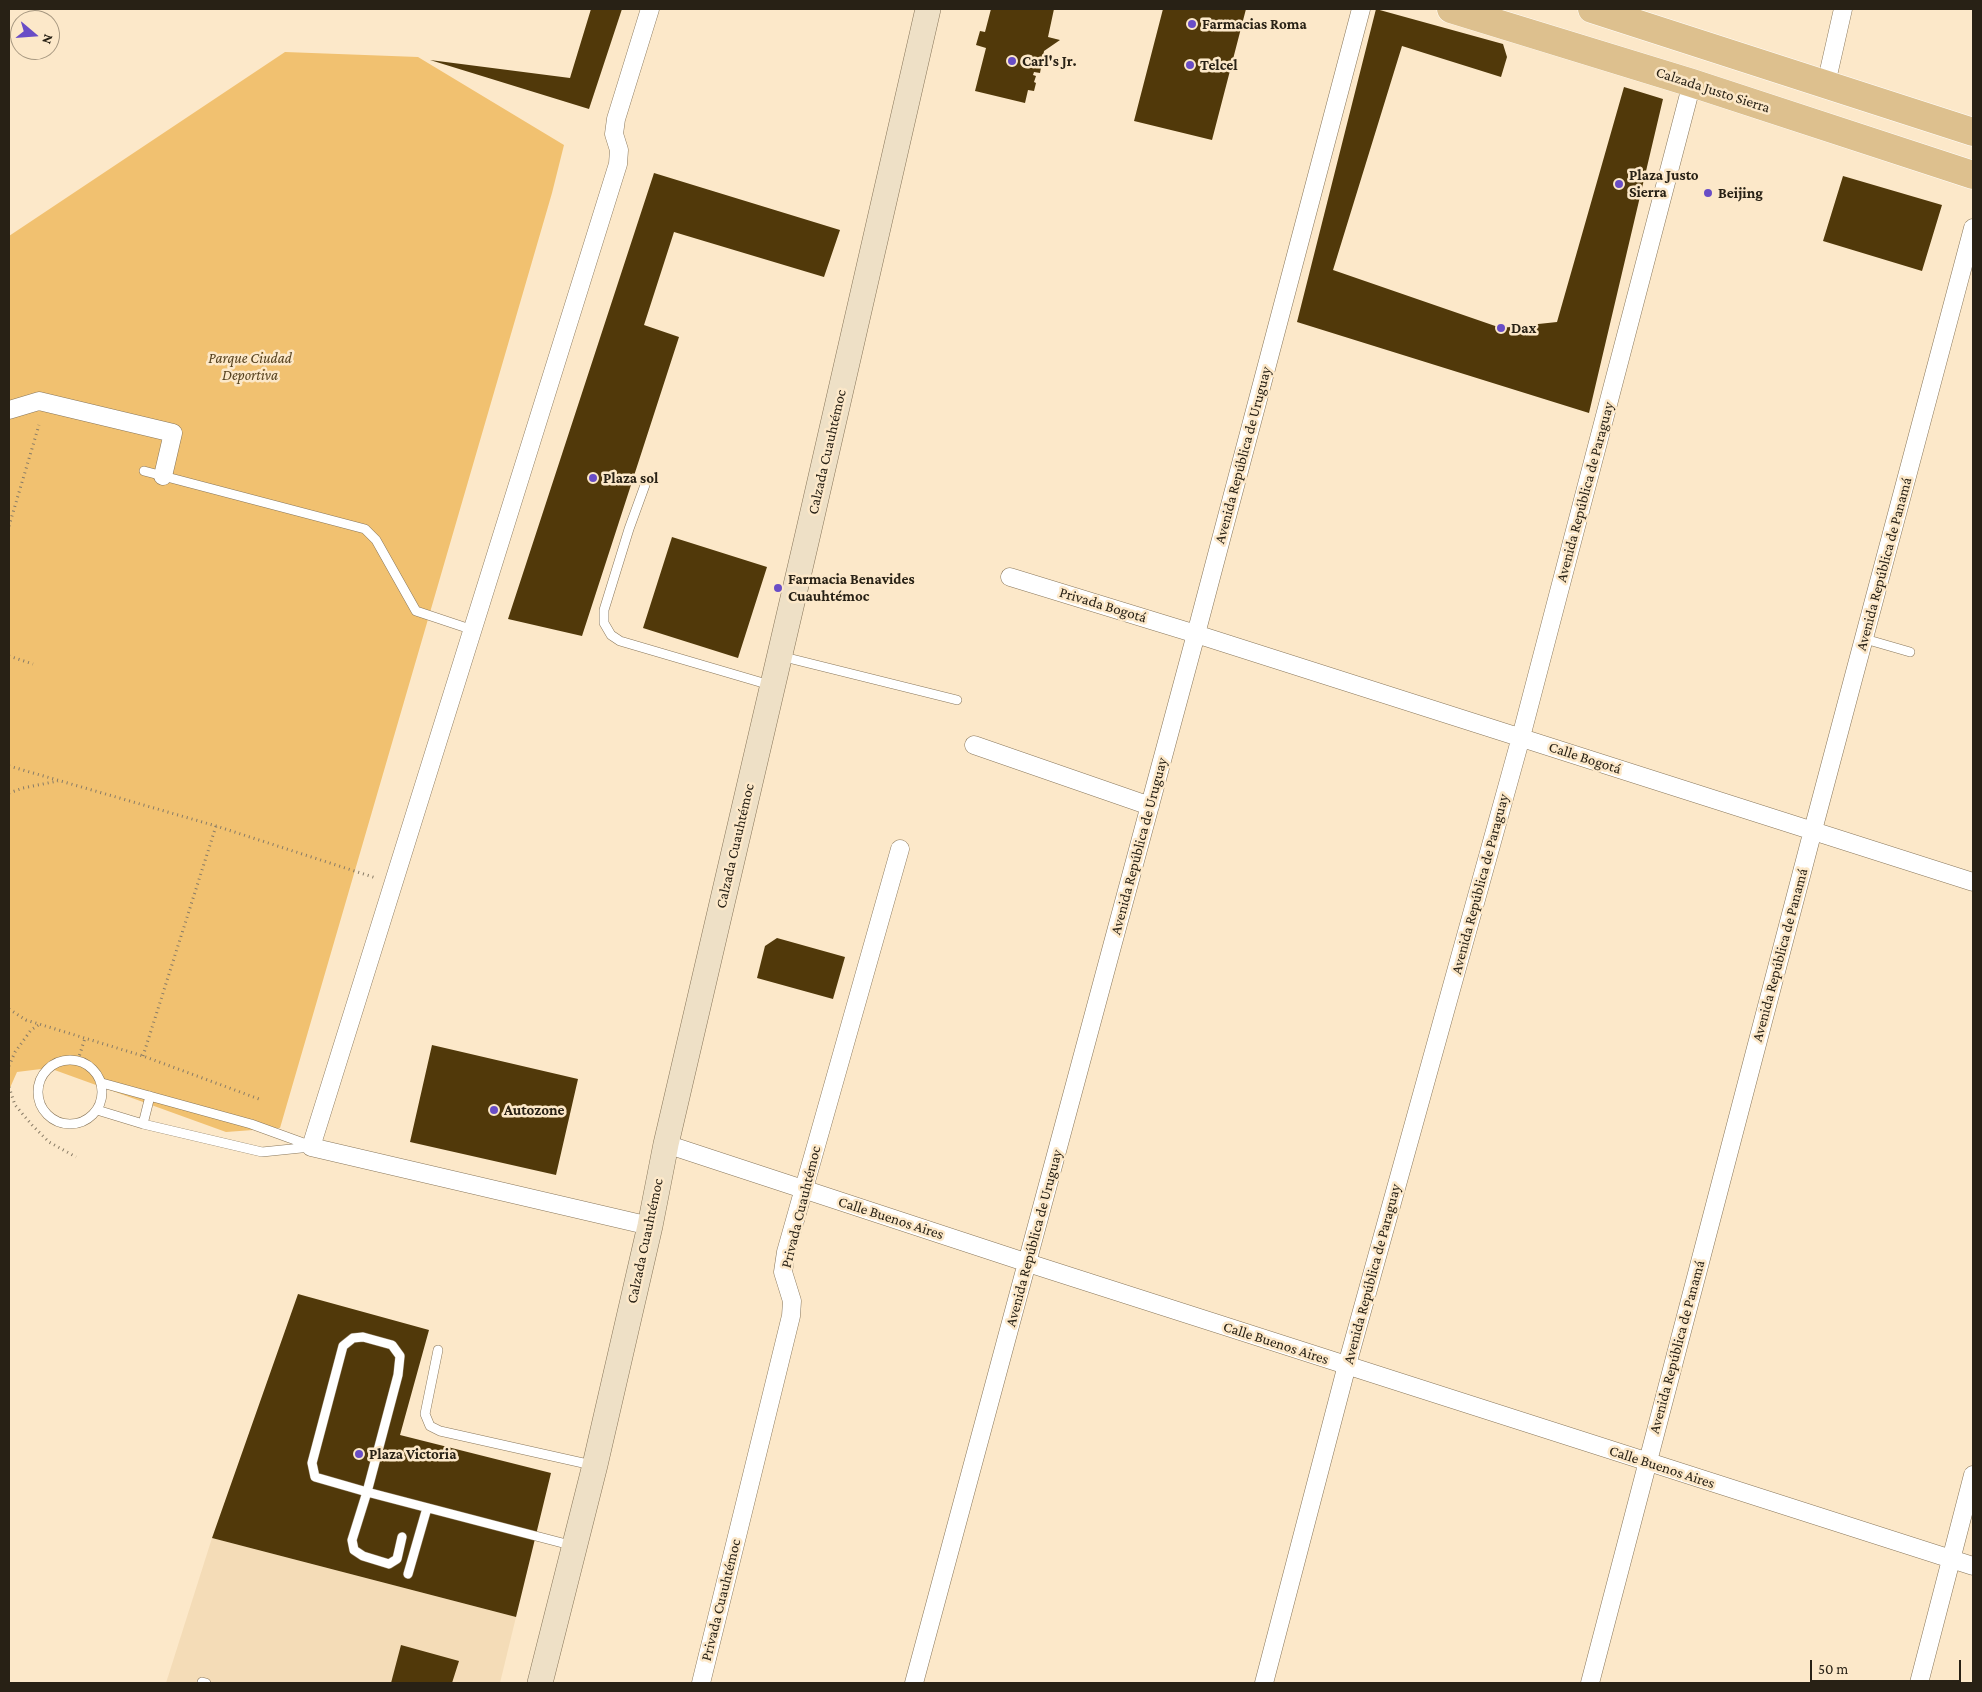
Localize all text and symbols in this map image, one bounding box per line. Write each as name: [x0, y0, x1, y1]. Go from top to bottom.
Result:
north arrow: [10, 10, 60, 60]
place label: Farmacias Roma: [1202, 15, 1307, 33]
marker: Farmacias Roma: [1186, 18, 1198, 30]
text: N: [39, 32, 57, 46]
place label: Carl's Jr.: [1022, 52, 1077, 70]
marker: Carl's Jr.: [1006, 55, 1018, 67]
place label: Telcel: [1200, 56, 1238, 74]
marker: Telcel: [1184, 59, 1196, 71]
street label: Calzada Justo Sierra: [1654, 63, 1772, 117]
place label: Plaza Justo Sierra: [1629, 166, 1699, 201]
marker: Plaza Justo Sierra: [1613, 178, 1625, 190]
place label: Beijing: [1718, 184, 1763, 202]
marker: Beijing: [1702, 187, 1714, 199]
place label: Dax: [1511, 319, 1536, 337]
marker: Dax: [1495, 322, 1507, 334]
park label: Parque Ciudad Deportiva: [208, 349, 292, 384]
street label: Avenida República de Uruguay: [1211, 364, 1275, 546]
street label: Calzada Cuauhtémoc: [804, 388, 850, 516]
street label: Avenida República de Paraguay: [1552, 400, 1618, 584]
place label: Plaza sol: [603, 469, 658, 487]
marker: Plaza sol: [587, 472, 599, 484]
street label: Avenida República de Panamá: [1852, 475, 1916, 653]
place label: Farmacia Benavides Cuauhtémoc: [788, 570, 915, 605]
marker: Farmacia Benavides Cuauhtémoc: [772, 582, 784, 594]
street label: Privada Bogotá: [1057, 583, 1149, 627]
street label: Calle Bogotá: [1547, 738, 1623, 778]
street label: Avenida República de Uruguay: [1107, 755, 1171, 937]
street label: Calzada Cuauhtémoc: [712, 782, 758, 910]
street label: Avenida República de Paraguay: [1447, 792, 1513, 976]
street label: Avenida República de Panamá: [1748, 866, 1812, 1044]
place label: Autozone: [504, 1101, 565, 1119]
marker: Autozone: [488, 1104, 500, 1116]
street label: Privada Cuauhtémoc: [777, 1144, 825, 1270]
street label: Avenida República de Uruguay: [1002, 1147, 1066, 1329]
street label: Calzada Cuauhtémoc: [623, 1177, 667, 1305]
street label: Avenida República de Paraguay: [1339, 1182, 1405, 1366]
street label: Calle Buenos Aires: [836, 1192, 946, 1244]
street label: Avenida República de Panamá: [1645, 1258, 1709, 1436]
street label: Calle Buenos Aires: [1221, 1317, 1331, 1369]
street label: Calle Buenos Aires: [1607, 1441, 1717, 1493]
place label: Plaza Victoria: [369, 1445, 457, 1463]
marker: Plaza Victoria: [353, 1448, 365, 1460]
street label: Privada Cuauhtémoc: [697, 1537, 745, 1663]
scale bar: [1812, 1650, 1963, 1682]
text: 50 m: [1818, 1661, 1848, 1677]

